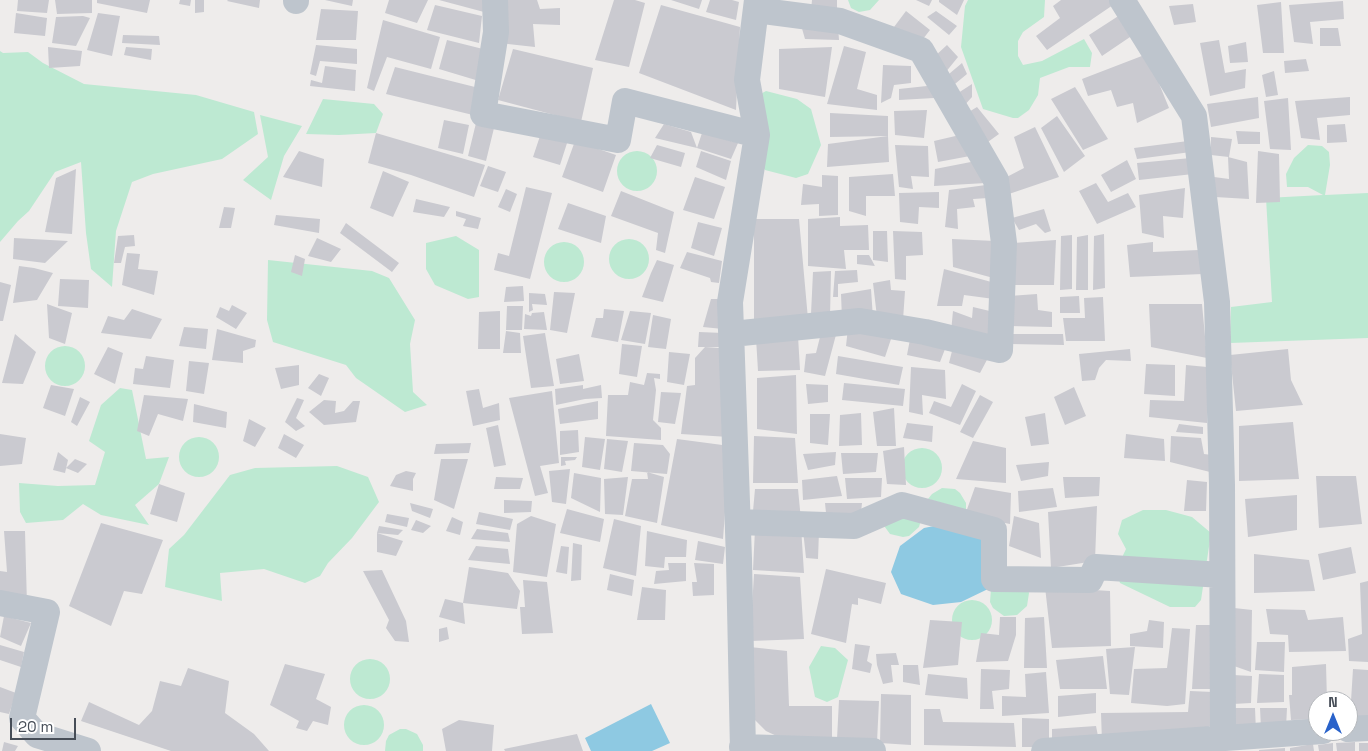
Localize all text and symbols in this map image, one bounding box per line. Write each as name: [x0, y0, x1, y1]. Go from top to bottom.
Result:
north arrow: [1308, 691, 1358, 741]
text: N: [1328, 693, 1338, 711]
scale bar: [12, 708, 79, 740]
text: 20 m: [18, 717, 53, 736]

